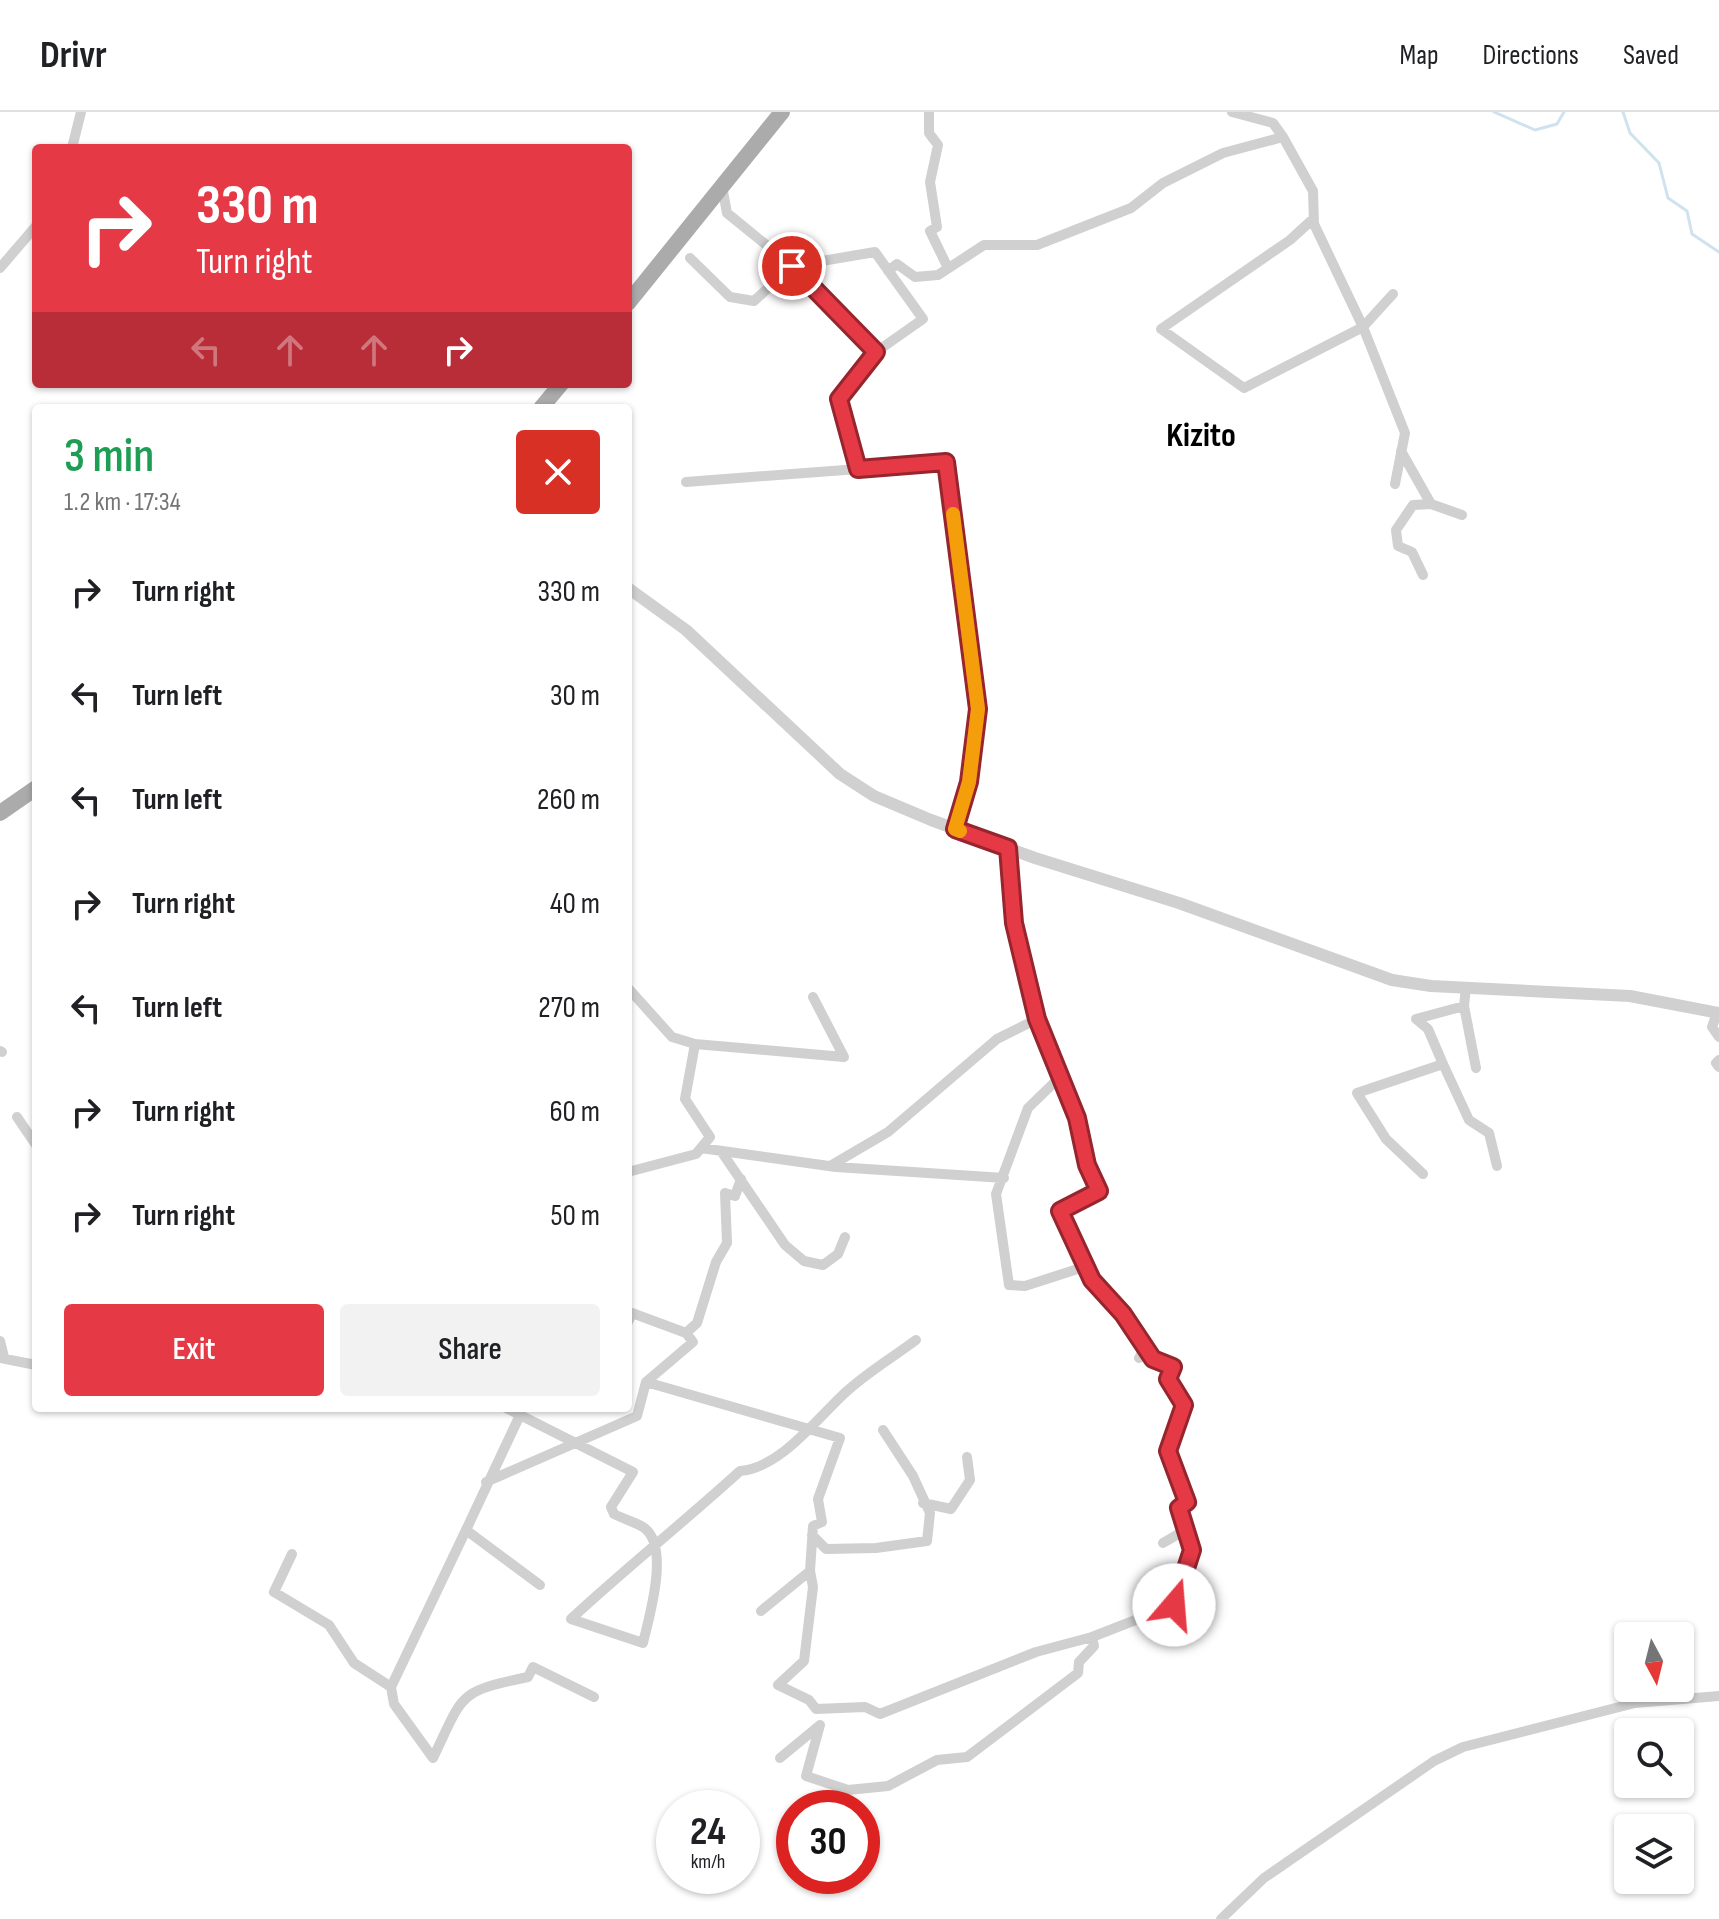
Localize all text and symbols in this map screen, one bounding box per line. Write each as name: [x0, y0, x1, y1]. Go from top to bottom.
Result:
text: Drivr: [40, 33, 107, 78]
text: Map: [1400, 39, 1439, 72]
text: Directions: [1483, 39, 1579, 72]
text: Saved: [1623, 39, 1679, 72]
text: 330 m: [196, 173, 319, 240]
icon: right: [64, 176, 168, 280]
pin: [758, 232, 826, 300]
text: Turn right: [196, 241, 313, 284]
icon: arrive: [770, 244, 814, 288]
icon: left: [184, 328, 228, 372]
icon: ahead: [268, 328, 312, 372]
icon: ahead: [352, 328, 396, 372]
icon: right: [436, 328, 480, 372]
district label: Kizito: [1166, 415, 1236, 456]
text: 3 min: [64, 428, 154, 485]
button: close: [516, 430, 600, 514]
text: 1.2 km · 17:34: [64, 487, 181, 518]
icon: right: [64, 570, 108, 614]
text: Turn right: [132, 574, 235, 610]
text: 330 m: [537, 574, 600, 610]
icon: left: [64, 674, 108, 718]
text: Turn left: [132, 678, 222, 714]
text: 30 m: [550, 678, 600, 714]
icon: left: [64, 778, 108, 822]
text: Turn left: [132, 782, 222, 818]
text: 260 m: [537, 782, 600, 818]
icon: right: [64, 882, 108, 926]
text: Turn right: [132, 886, 235, 922]
text: 40 m: [550, 886, 600, 922]
icon: left: [64, 986, 108, 1030]
text: Turn left: [132, 990, 222, 1026]
text: 270 m: [538, 990, 600, 1026]
icon: right: [64, 1090, 108, 1134]
text: Turn right: [132, 1094, 235, 1130]
text: 60 m: [549, 1094, 600, 1130]
icon: right: [64, 1194, 108, 1238]
text: Turn right: [132, 1198, 235, 1234]
text: 50 m: [551, 1198, 600, 1234]
button: Exit: [64, 1304, 324, 1396]
button: Share: [340, 1304, 600, 1396]
position arrow: [1132, 1563, 1216, 1647]
north arrow: [1614, 1622, 1694, 1702]
map controls: [1614, 1622, 1694, 1894]
button: search: [1614, 1718, 1694, 1798]
speed limit sign: 30: [776, 1790, 880, 1894]
text: 24: [690, 1808, 726, 1856]
button: layers: [1614, 1814, 1694, 1894]
text: km/h: [691, 1850, 725, 1874]

